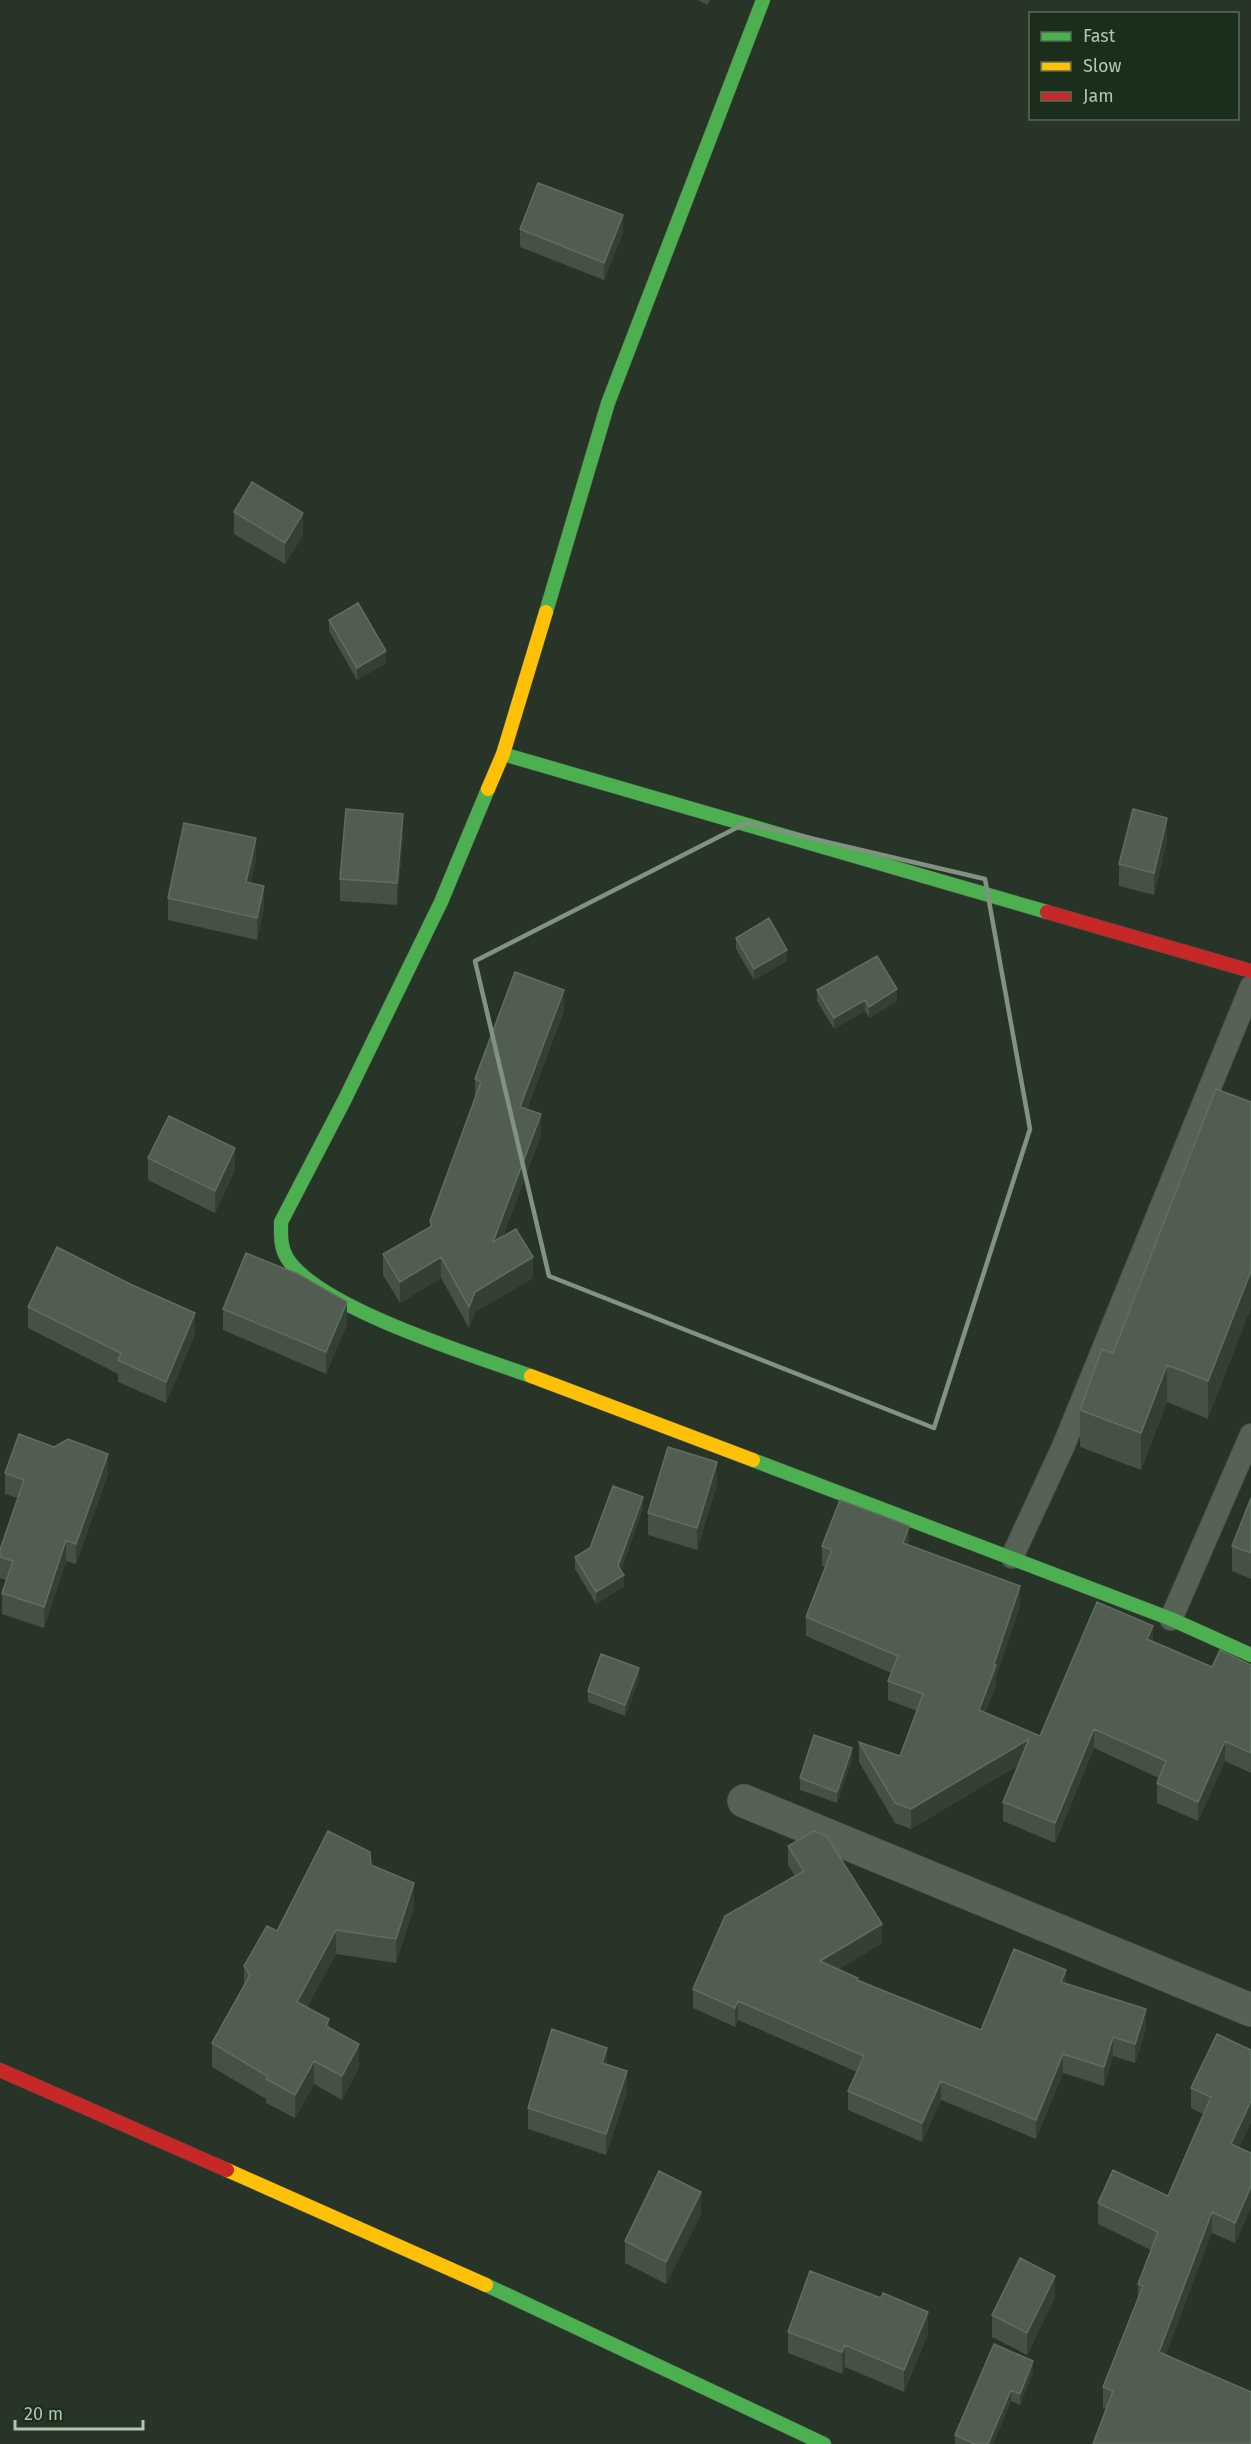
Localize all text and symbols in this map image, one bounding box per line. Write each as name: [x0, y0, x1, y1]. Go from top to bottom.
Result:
legend: [1029, 12, 1239, 120]
text: Fast: [1083, 25, 1116, 47]
text: Slow: [1083, 55, 1122, 77]
text: Jam: [1083, 85, 1114, 107]
scale bar: [15, 2393, 142, 2431]
text: 20 m: [24, 2403, 63, 2425]

